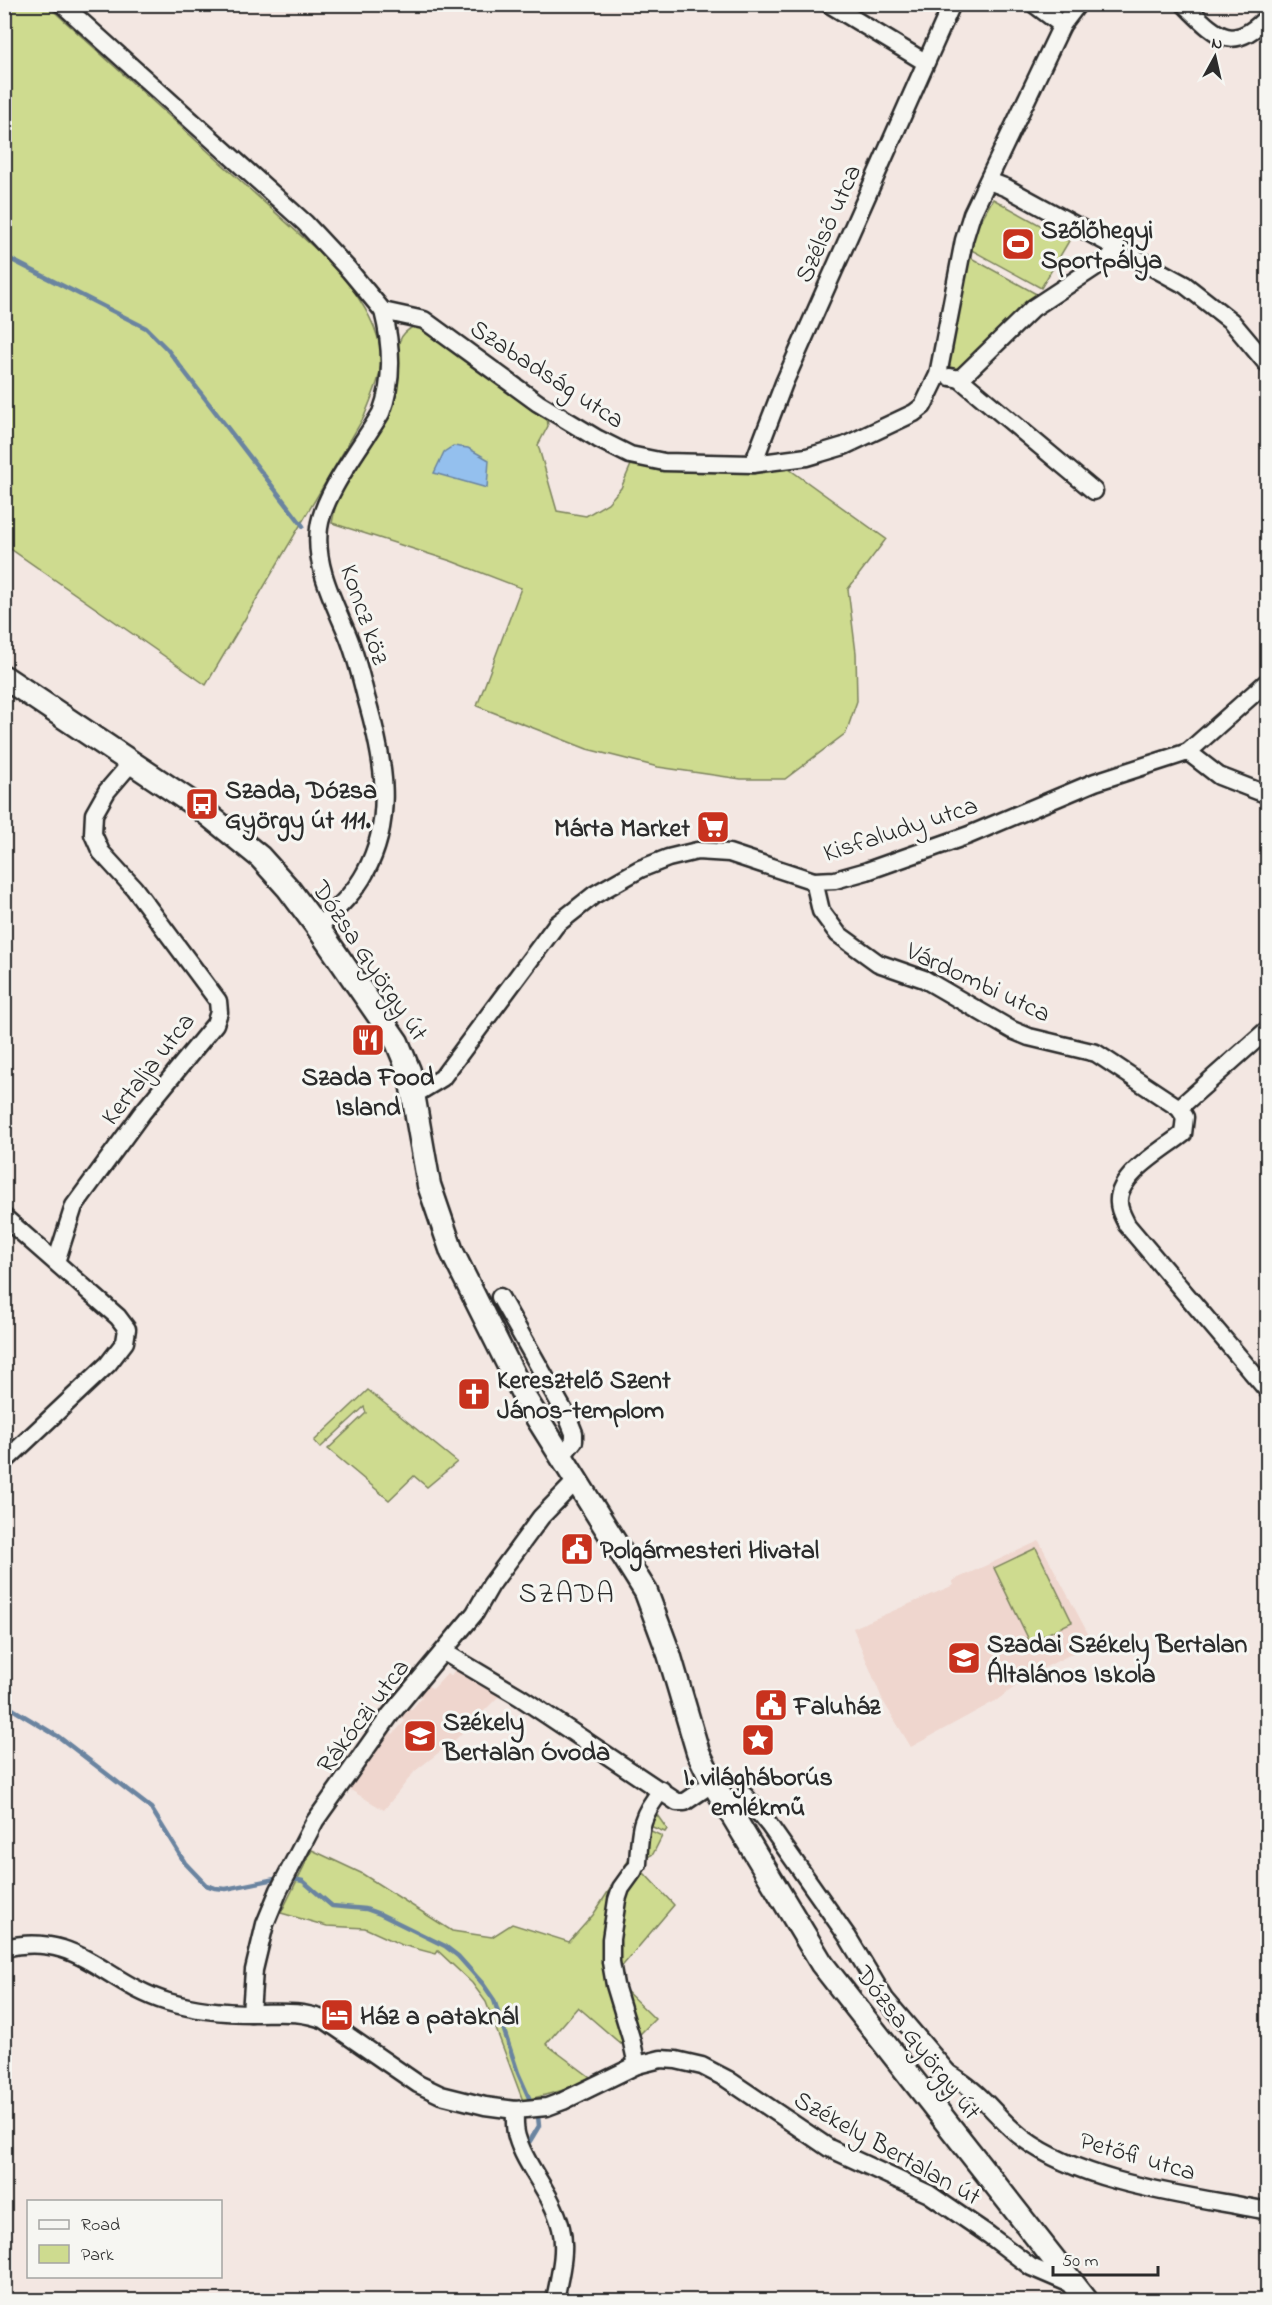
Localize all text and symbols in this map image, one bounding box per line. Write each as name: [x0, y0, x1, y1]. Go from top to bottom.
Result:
north arrow: [1185, 27, 1245, 87]
text: N: [1210, 31, 1224, 57]
street label: Szélső utca: [787, 159, 873, 289]
place label: Szőlőhegyi Sportpálya: [1041, 213, 1162, 281]
sports icon: Szőlőhegyi Sportpálya: [1000, 226, 1036, 262]
street label: Szabadság utca: [461, 311, 631, 440]
street label: Koncz köz: [328, 560, 398, 670]
place label: Szada, Dózsa György út 111.: [225, 773, 377, 842]
bus stop icon: Szada, Dózsa György út 111.: [184, 786, 220, 822]
street label: Kisfaludy utca: [819, 788, 983, 874]
supermarket icon: Márta Market: [695, 809, 731, 845]
place label: Márta Market: [554, 811, 690, 849]
street label: Dózsa György út: [300, 873, 437, 1050]
street label: Várdombi utca: [898, 933, 1056, 1034]
street label: Kertalja utca: [93, 1005, 206, 1134]
restaurant icon: Szada Food Island: [350, 1022, 386, 1058]
place label: Szada Food Island: [302, 1060, 435, 1128]
place label: Keresztelő Szent János-templom: [497, 1363, 671, 1431]
church icon: Keresztelő Szent János-templom: [456, 1376, 492, 1412]
public building icon: Polgármesteri Hivatal: [559, 1531, 595, 1567]
place label: Polgármesteri Hivatal: [600, 1533, 819, 1572]
district label: SZADA: [519, 1575, 615, 1616]
place label: Szadai Székely Bertalan Általános Iskola: [987, 1627, 1247, 1695]
school or university icon: Szadai Székely Bertalan Általános Iskola: [946, 1640, 982, 1676]
street label: Rákóczi utca: [309, 1651, 420, 1782]
public building icon: Faluház: [753, 1687, 789, 1723]
place label: Faluház: [792, 1689, 882, 1727]
place label: Székely Bertalan Óvoda: [442, 1705, 610, 1773]
school or university icon: Székely Bertalan Óvoda: [402, 1718, 438, 1754]
place icon: I. világháborús emlékmű: [740, 1722, 776, 1758]
place label: I. világháborús emlékmű: [683, 1760, 833, 1828]
street label: Dózsa György út: [844, 1958, 989, 2129]
hotel icon: Ház a pataknál: [319, 1997, 355, 2033]
place label: Ház a pataknál: [360, 1999, 519, 2037]
street label: Székely Bertalan út: [786, 2082, 987, 2217]
street label: Petőfi utca: [1074, 2123, 1200, 2193]
legend: [27, 2200, 222, 2278]
text: Road: [81, 2213, 120, 2239]
scale bar: [1053, 2239, 1158, 2277]
text: Park: [81, 2243, 114, 2269]
text: 50 m: [1062, 2249, 1099, 2275]

